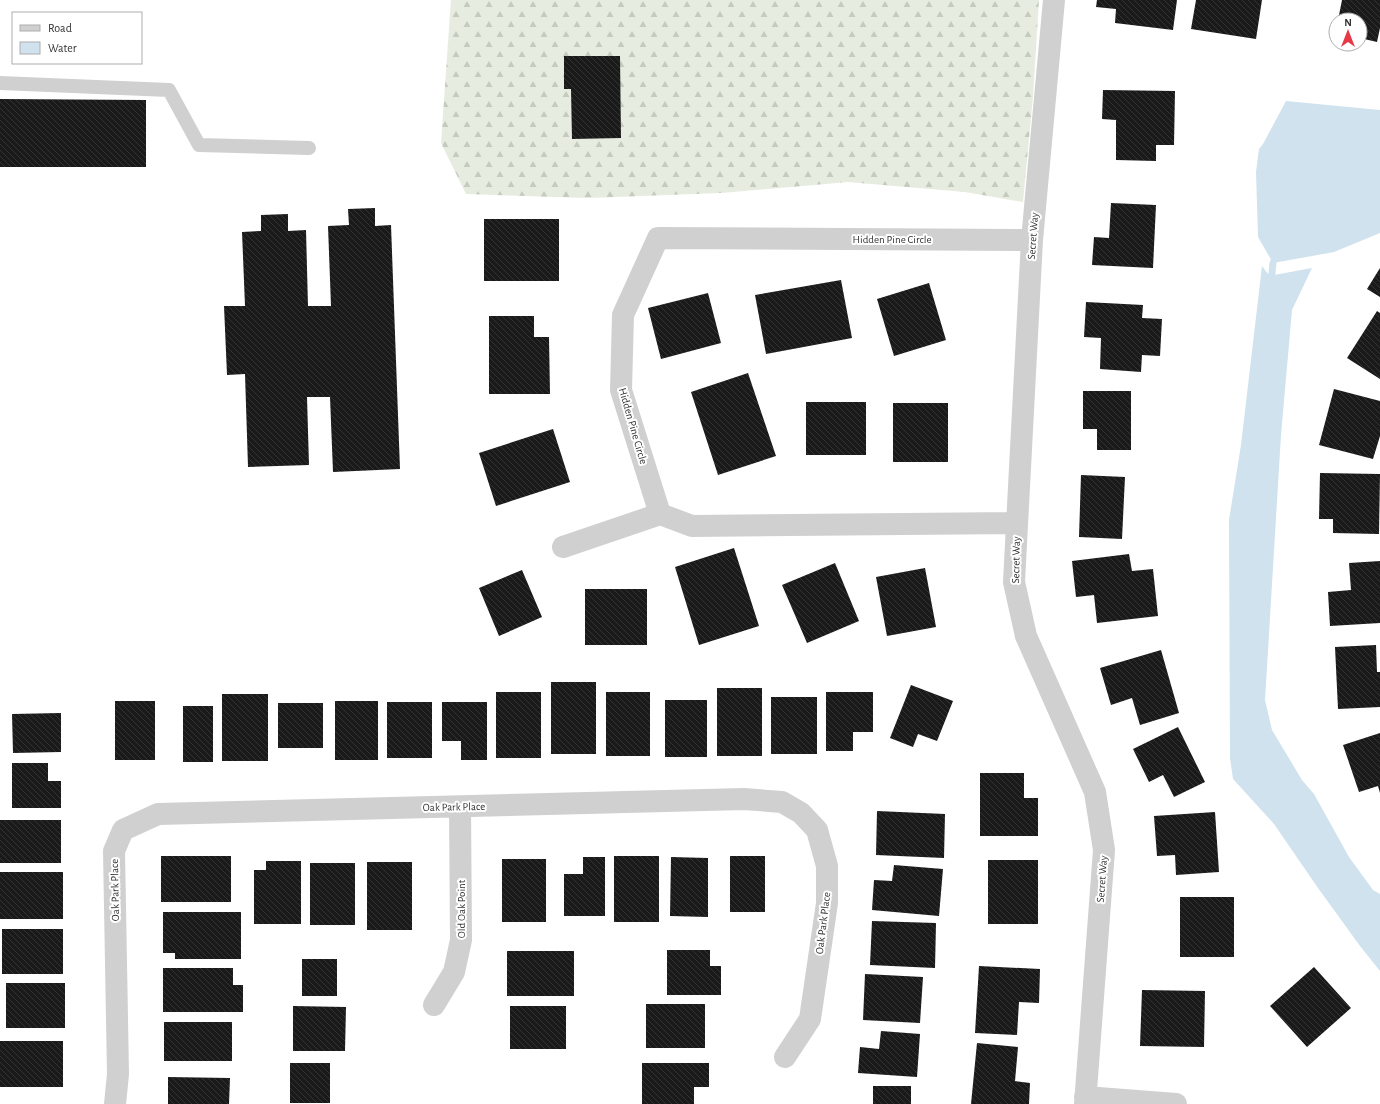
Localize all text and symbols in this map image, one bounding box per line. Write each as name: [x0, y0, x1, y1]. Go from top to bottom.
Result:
legend: [12, 12, 142, 64]
north arrow: [1328, 12, 1368, 52]
text: N: [1344, 17, 1352, 28]
text: Road: [48, 22, 72, 34]
text: Water: [48, 42, 77, 54]
street label: Secret Way: [1026, 212, 1040, 260]
street label: Hidden Pine Circle: [852, 234, 932, 245]
street label: Hidden Pine Circle: [617, 386, 649, 466]
street label: Secret Way: [1010, 536, 1022, 584]
street label: Oak Park Place: [423, 801, 485, 813]
street label: Secret Way: [1095, 855, 1109, 903]
street label: Oak Park Place: [109, 859, 121, 921]
street label: Old Oak Point: [456, 879, 467, 938]
street label: Oak Park Place: [814, 891, 832, 955]

